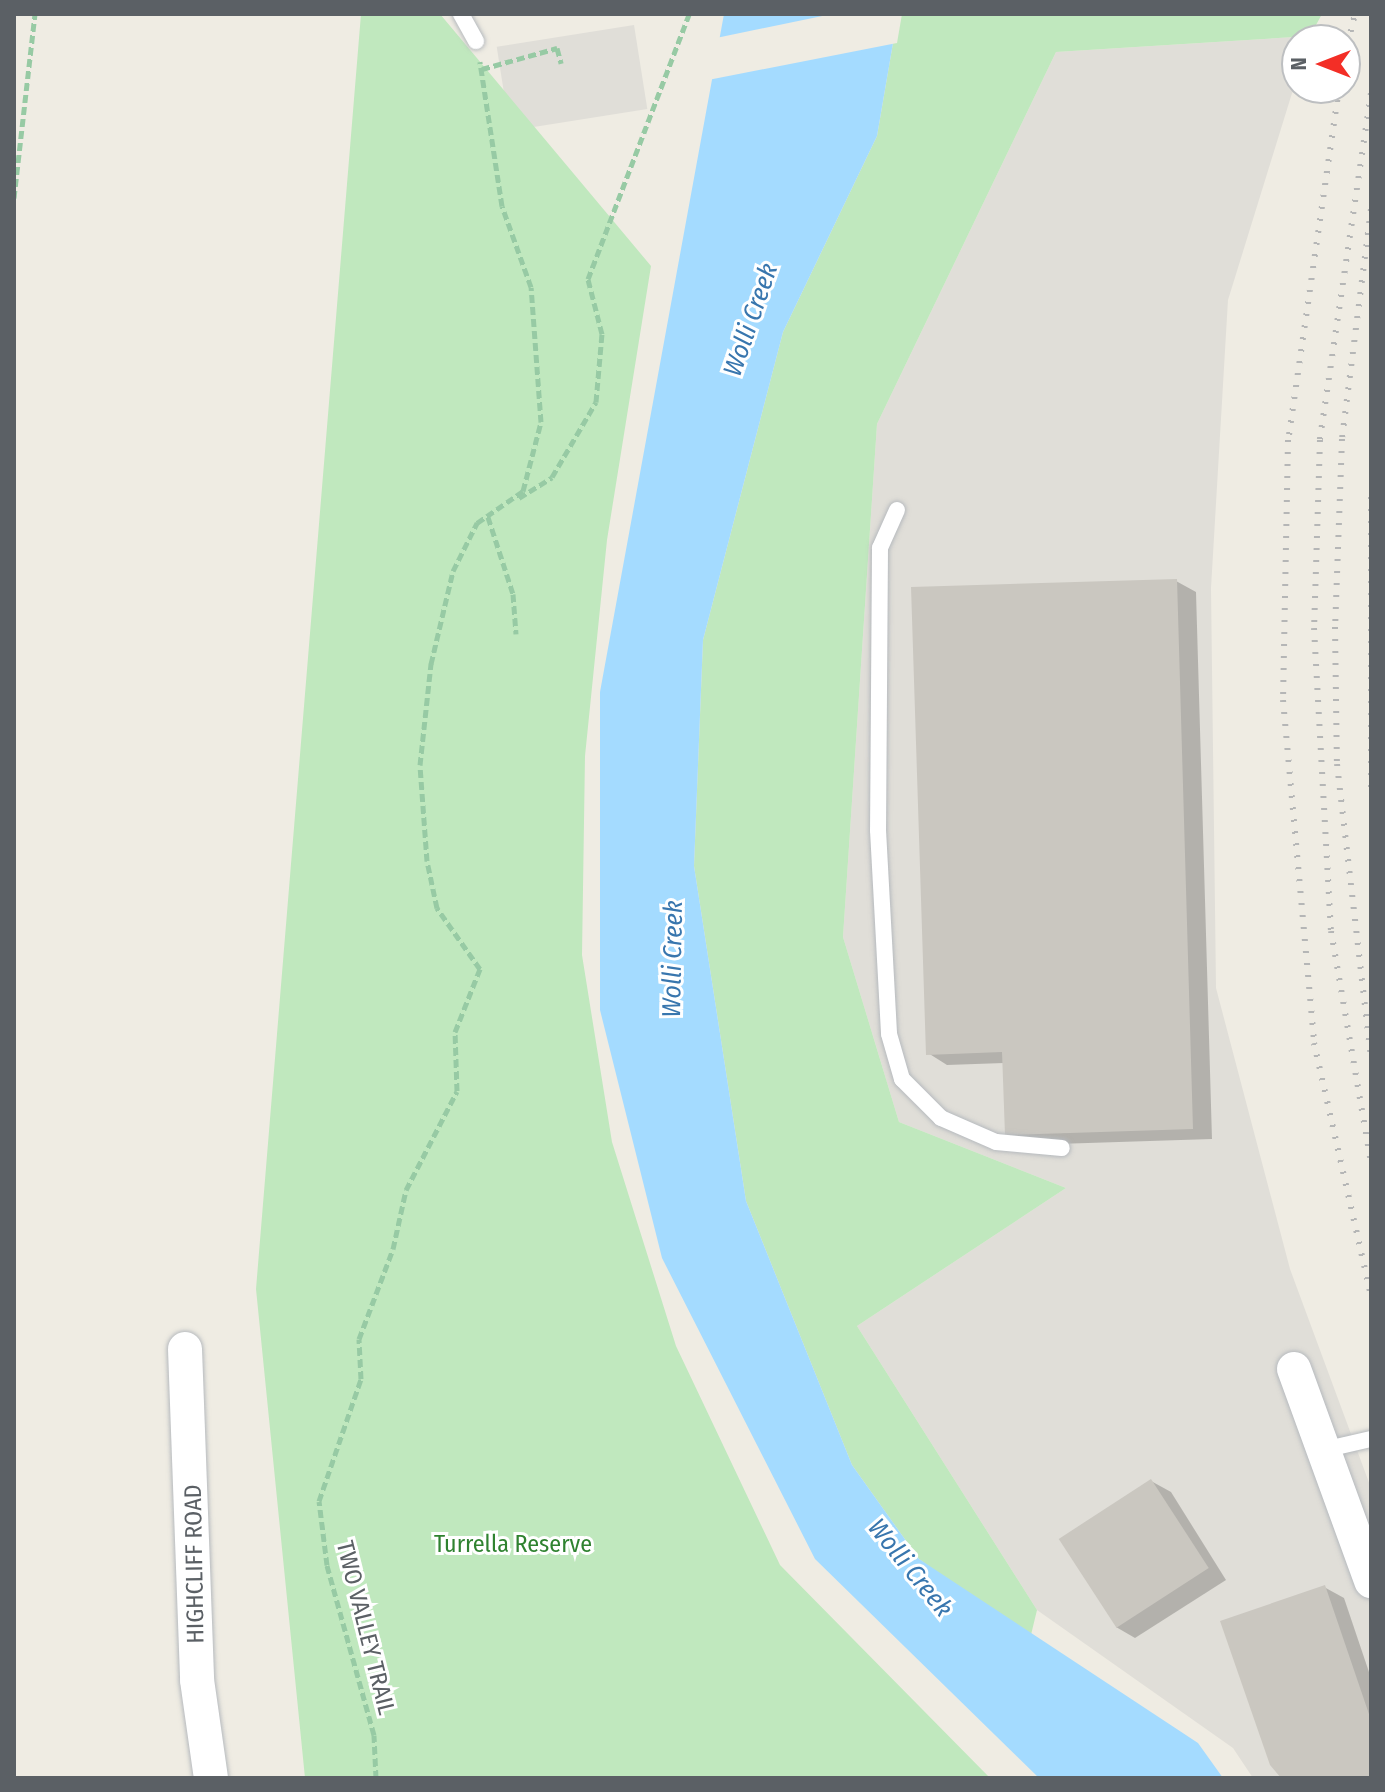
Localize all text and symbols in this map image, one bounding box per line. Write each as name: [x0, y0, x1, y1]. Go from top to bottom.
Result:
north arrow: [1281, 24, 1361, 104]
text: N: [1285, 57, 1312, 71]
water label: Wolli Creek: [717, 259, 785, 381]
water label: Wolli Creek: [656, 900, 690, 1018]
street label: HIGHCLIFF ROAD: [179, 1484, 211, 1644]
water label: Wolli Creek: [861, 1513, 959, 1623]
park label: Turrella Reserve: [434, 1531, 592, 1559]
street label: TWO VALLEY TRAIL: [329, 1538, 401, 1718]

